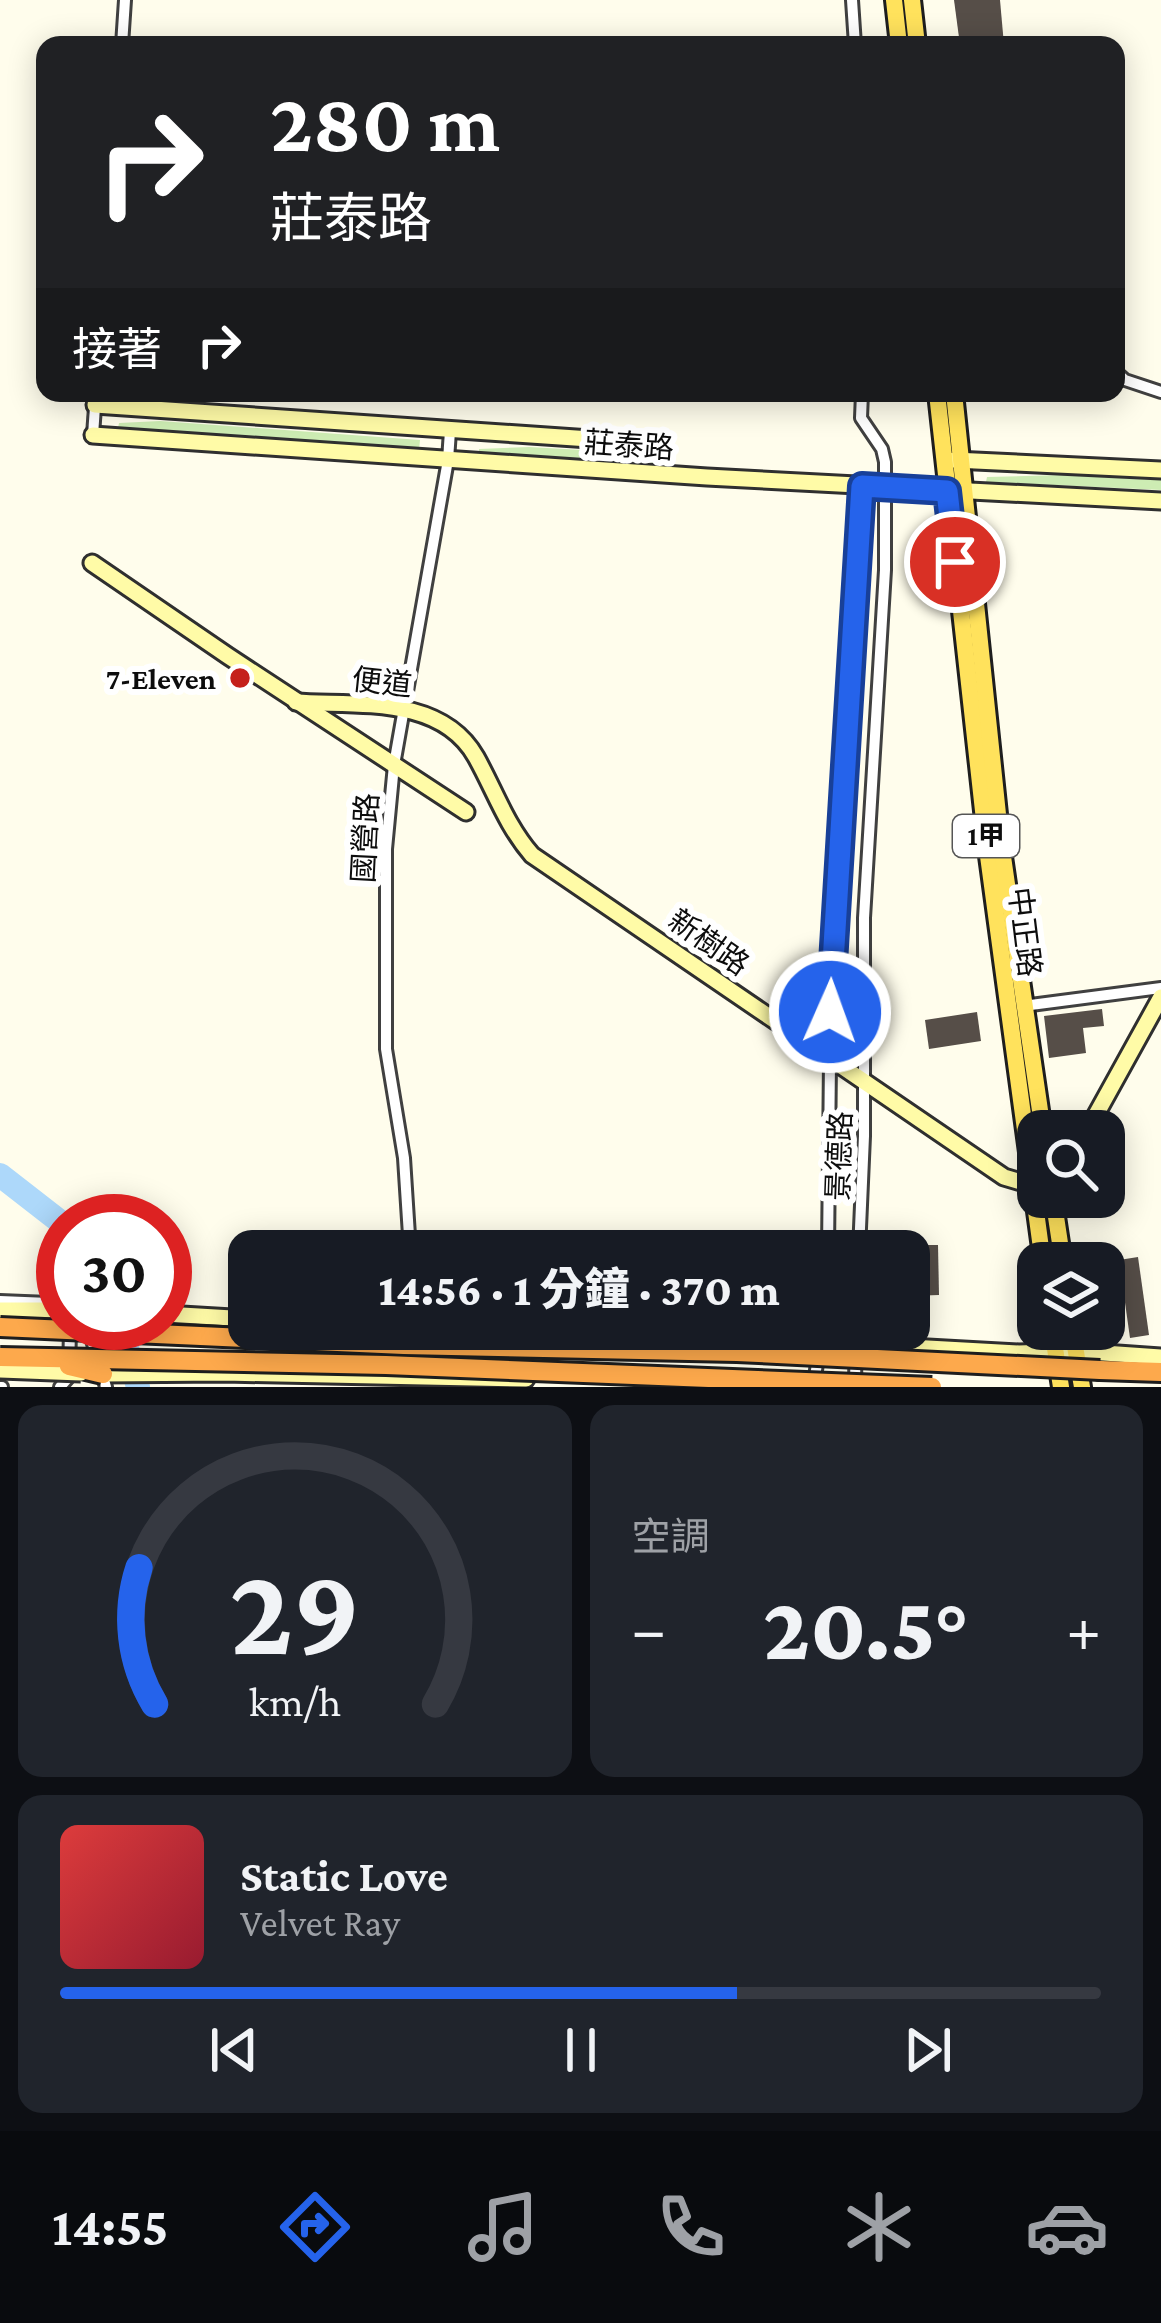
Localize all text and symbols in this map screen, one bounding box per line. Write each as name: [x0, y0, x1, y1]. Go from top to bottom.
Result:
text: 280 m: [270, 76, 500, 169]
icon: right: [72, 84, 228, 240]
text: 莊泰路: [270, 189, 432, 249]
icon: right: [186, 312, 252, 378]
text: 接著: [72, 325, 162, 375]
street label: 莊泰路: [583, 425, 675, 465]
pin: [904, 511, 1006, 613]
icon: arrive: [922, 529, 988, 595]
place label: 7-Eleven: [106, 662, 216, 695]
street label: 便道: [350, 662, 414, 702]
marker: 7-Eleven: [227, 665, 253, 691]
street label: 國營路: [346, 792, 384, 884]
road number: 1甲: [953, 815, 1019, 857]
street label: 中正路: [1003, 885, 1047, 979]
street label: 新樹路: [663, 903, 755, 981]
position arrow: [767, 949, 893, 1075]
street label: 景德路: [821, 1110, 857, 1202]
map controls: [1017, 1110, 1125, 1350]
button: search: [1017, 1110, 1125, 1218]
speed limit sign: 30: [36, 1194, 192, 1350]
button: layers: [1017, 1242, 1125, 1350]
text: 14:56 · 1 分鐘 · 370 m: [379, 1265, 779, 1315]
text: 空調: [632, 1515, 710, 1558]
text: 29: [229, 1541, 360, 1680]
text: 20.5°: [763, 1578, 969, 1678]
text: −: [632, 1592, 666, 1665]
text: +: [1066, 1592, 1101, 1665]
text: km/h: [249, 1678, 341, 1725]
text: Static Love: [240, 1851, 448, 1901]
text: Velvet Ray: [240, 1901, 400, 1944]
icon: previous: [201, 2017, 267, 2083]
icon: pause: [548, 2017, 614, 2083]
icon: next: [895, 2017, 961, 2083]
icon: directions: [273, 2185, 357, 2269]
icon: music: [461, 2185, 545, 2269]
icon: phone: [649, 2185, 733, 2269]
icon: climate: [837, 2185, 921, 2269]
icon: car: [1025, 2185, 1109, 2269]
text: 14:55: [52, 2197, 169, 2257]

